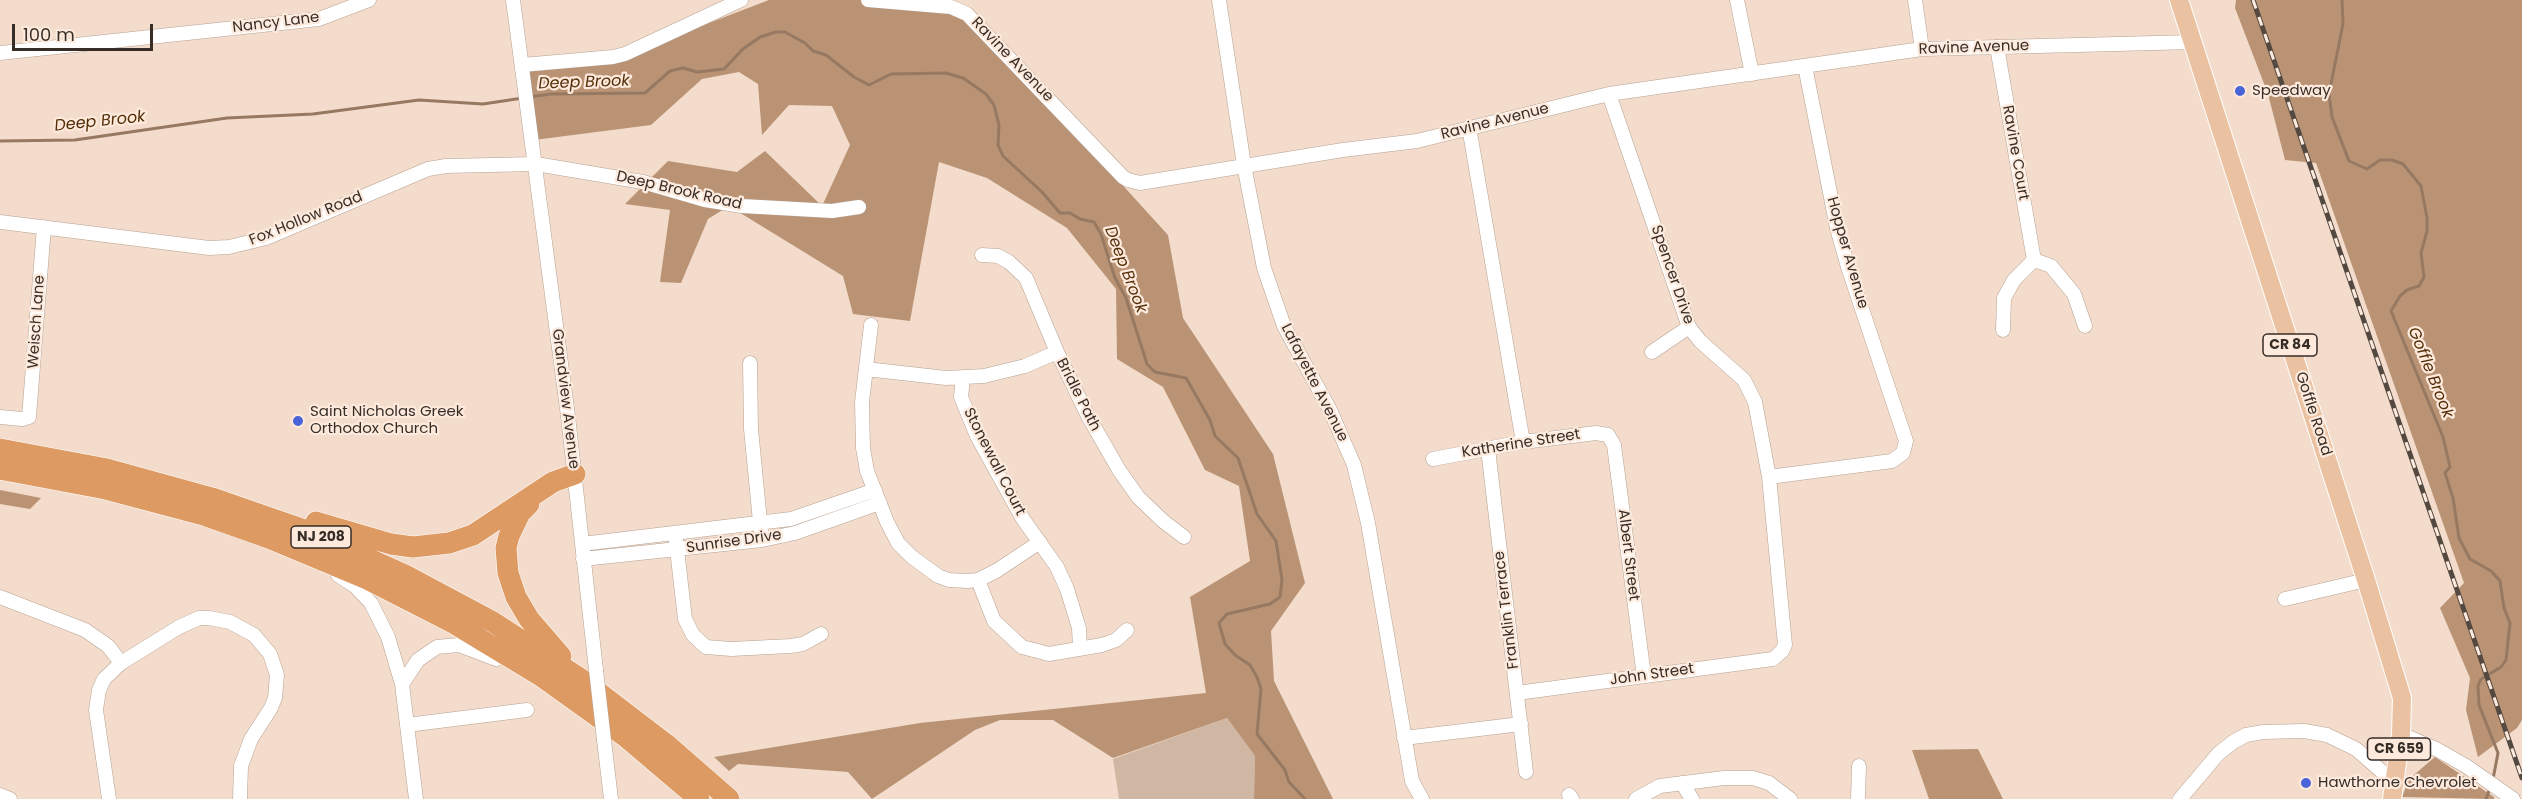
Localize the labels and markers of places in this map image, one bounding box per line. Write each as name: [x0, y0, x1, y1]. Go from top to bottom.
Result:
place label: Speedway: [2252, 82, 2331, 100]
marker: Speedway: [2233, 84, 2247, 98]
place label: Saint Nicholas Greek Orthodox Church: [310, 403, 463, 438]
marker: Saint Nicholas Greek Orthodox Church: [291, 414, 305, 428]
place label: Hawthorne Chevrolet: [2318, 774, 2477, 792]
marker: Hawthorne Chevrolet: [2299, 776, 2313, 790]

